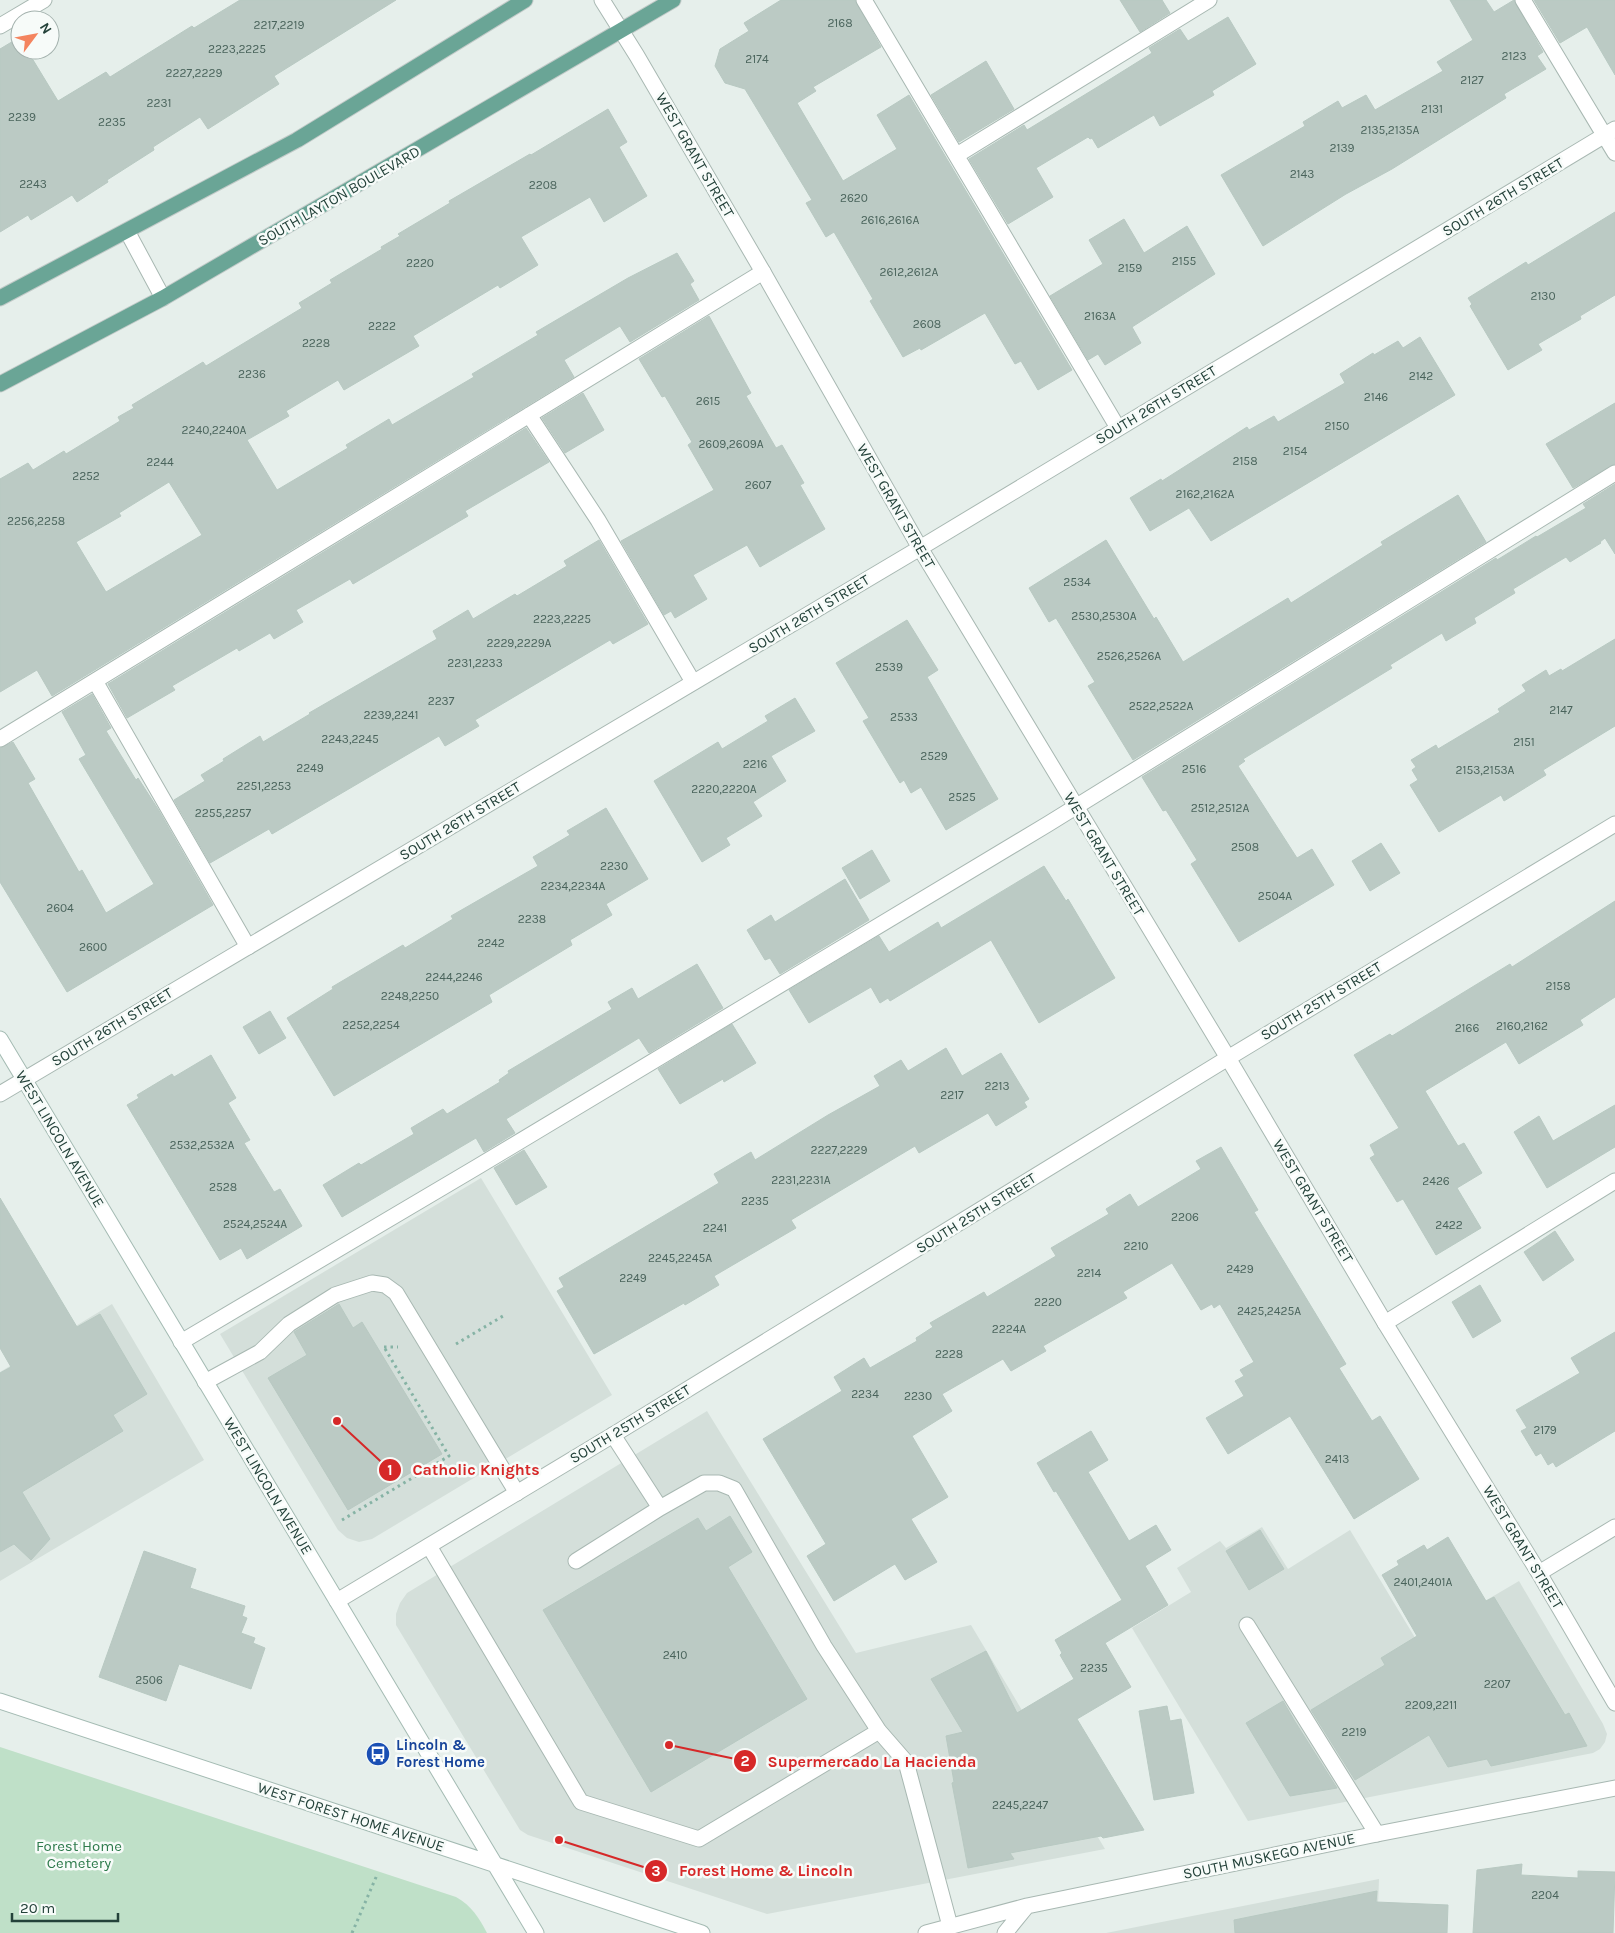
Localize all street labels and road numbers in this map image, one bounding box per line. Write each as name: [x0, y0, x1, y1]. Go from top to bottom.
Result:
street label: WEST GRANT STREET: [652, 89, 738, 221]
street label: SOUTH LAYTON BOULEVARD: [255, 142, 423, 250]
street label: SOUTH 26TH STREET: [1439, 153, 1567, 240]
street label: SOUTH 26TH STREET: [1092, 361, 1220, 448]
street label: WEST GRANT STREET: [853, 440, 939, 572]
street label: SOUTH 26TH STREET: [745, 570, 873, 657]
street label: SOUTH 26TH STREET: [396, 777, 524, 864]
street label: WEST GRANT STREET: [1060, 789, 1148, 919]
street label: SOUTH 25TH STREET: [1257, 957, 1385, 1044]
street label: SOUTH 26TH STREET: [48, 983, 176, 1070]
street label: WEST LINCOLN AVENUE: [12, 1067, 108, 1211]
street label: WEST GRANT STREET: [1269, 1136, 1357, 1266]
street label: SOUTH 25TH STREET: [913, 1169, 1040, 1257]
street label: SOUTH 25TH STREET: [566, 1380, 694, 1467]
street label: WEST LINCOLN AVENUE: [220, 1414, 316, 1558]
street label: WEST GRANT STREET: [1479, 1482, 1567, 1612]
street label: WEST FOREST HOME AVENUE: [255, 1778, 447, 1856]
street label: SOUTH MUSKEGO AVENUE: [1181, 1829, 1357, 1883]

